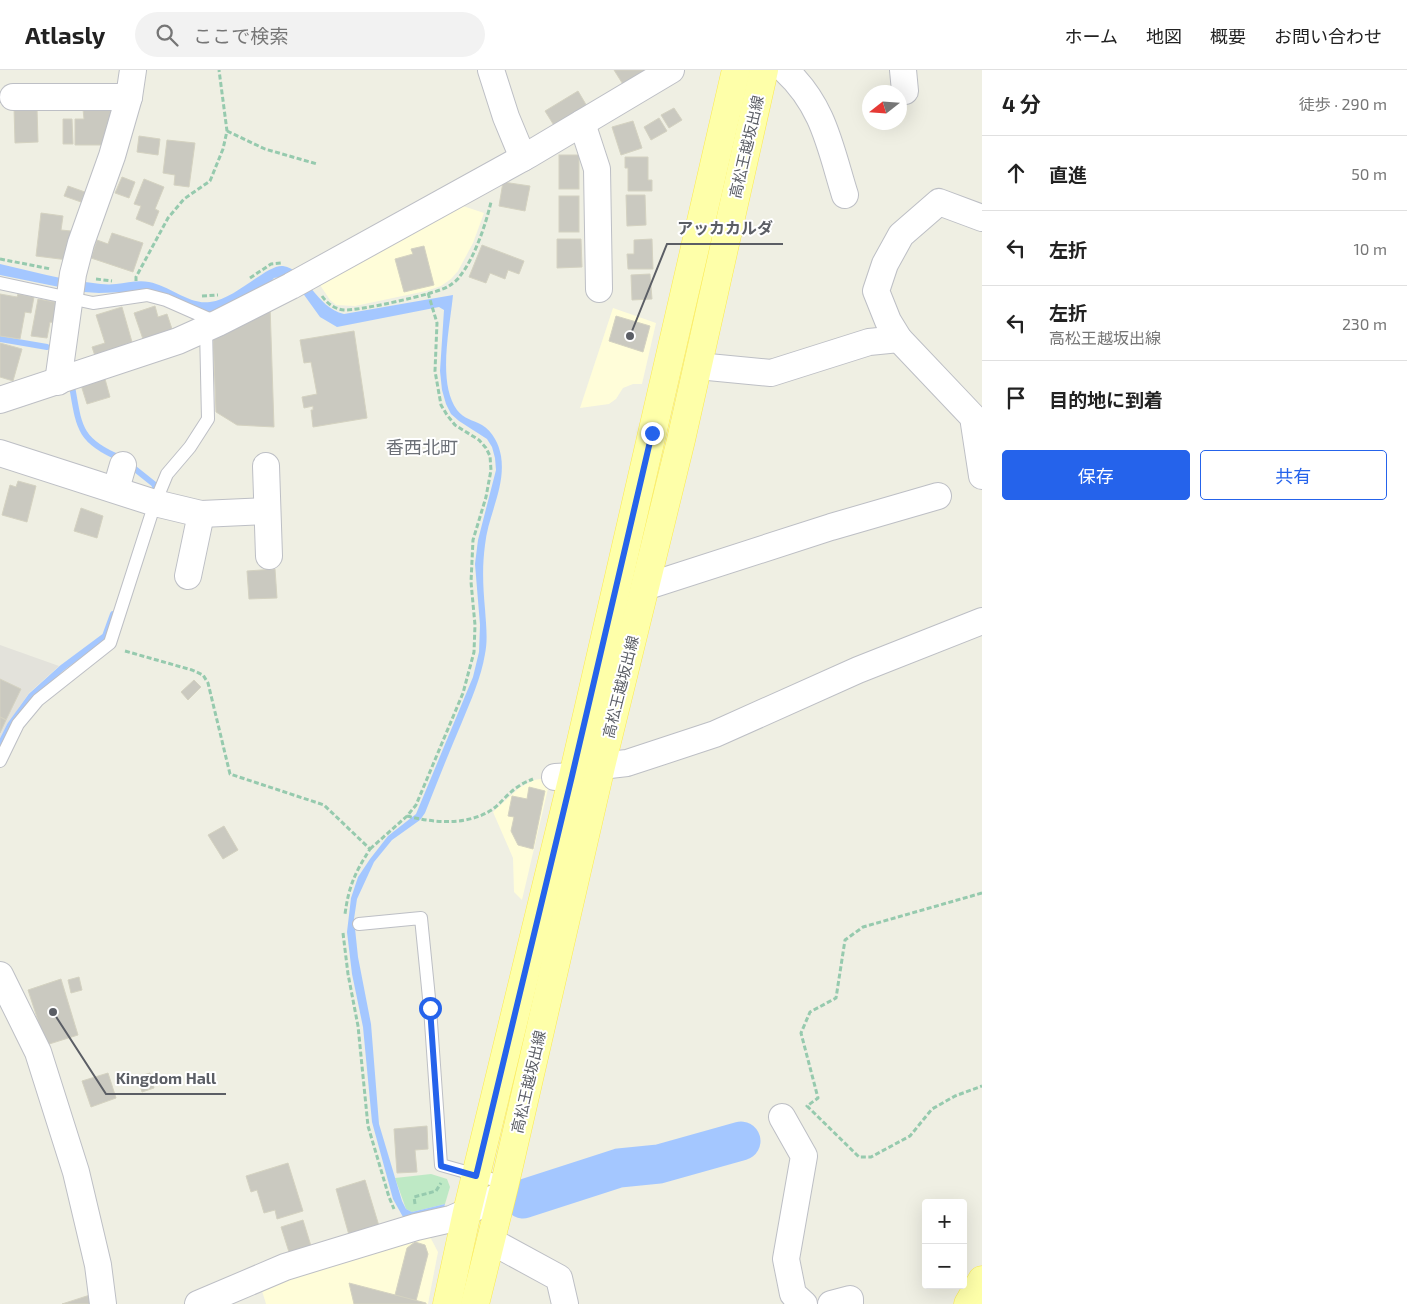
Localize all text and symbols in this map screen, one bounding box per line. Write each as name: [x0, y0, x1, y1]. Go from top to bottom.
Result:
search box: [135, 12, 485, 57]
text: Atlasly: [25, 20, 105, 49]
icon: search: [153, 21, 181, 49]
text: ここで検索: [193, 24, 288, 47]
text: ホーム: [1065, 25, 1118, 47]
text: 地図: [1146, 25, 1182, 47]
text: 概要: [1210, 25, 1246, 47]
text: お問い合わせ: [1274, 25, 1382, 47]
north arrow: [862, 85, 907, 130]
text: 4 分: [1002, 91, 1041, 116]
street label: 高松王越坂出線: [725, 94, 767, 200]
text: 徒歩 · 290 m: [1299, 94, 1387, 113]
icon: ahead: [1002, 159, 1030, 187]
text: 直進: [1049, 163, 1087, 186]
text: 50 m: [1351, 164, 1387, 183]
callout: アッカカルダ: [667, 213, 783, 244]
text: アッカカルダ: [677, 218, 773, 237]
icon: left: [1002, 234, 1030, 262]
text: 左折: [1049, 238, 1087, 261]
text: 10 m: [1353, 239, 1387, 258]
text: 左折: [1049, 301, 1087, 324]
icon: left: [1002, 309, 1030, 337]
text: 230 m: [1342, 314, 1387, 333]
text: 高松王越坂出線: [1049, 328, 1161, 347]
icon: arrive: [1002, 384, 1030, 412]
text: 目的地に到着: [1049, 388, 1163, 411]
route end: [641, 422, 664, 445]
district label: 香西北町: [386, 436, 458, 458]
button: 保存: [1002, 450, 1190, 500]
button: 共有: [1200, 450, 1387, 500]
street label: 高松王越坂出線: [599, 634, 641, 740]
route start: [419, 997, 442, 1020]
street label: 高松王越坂出線: [507, 1029, 549, 1135]
callout: Kingdom Hall: [106, 1063, 226, 1094]
text: Kingdom Hall: [116, 1068, 217, 1087]
map controls: [922, 1199, 967, 1289]
button: +: [922, 1199, 967, 1244]
button: −: [922, 1244, 967, 1289]

